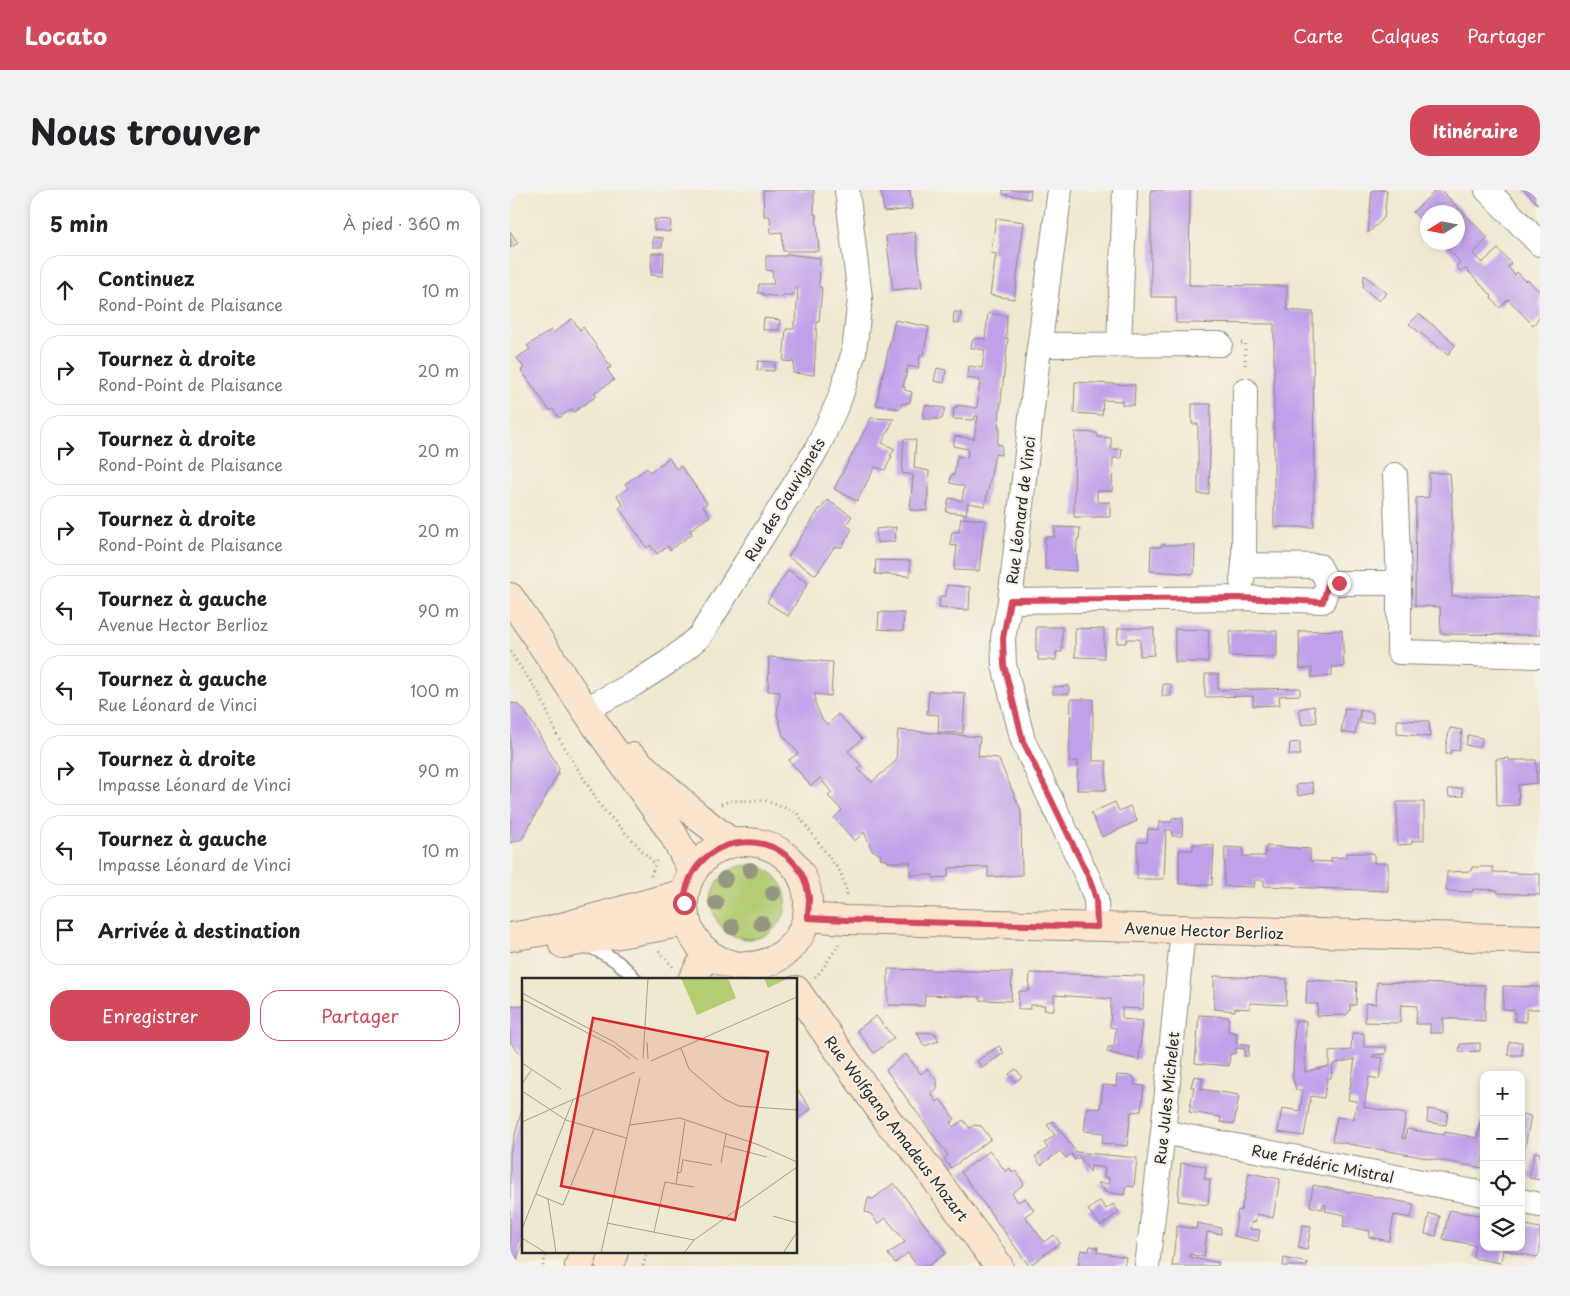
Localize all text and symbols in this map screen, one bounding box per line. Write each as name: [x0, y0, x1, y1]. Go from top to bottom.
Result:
text: Locato: [25, 17, 107, 53]
text: Carte: [1293, 22, 1343, 49]
text: Calques: [1371, 22, 1439, 49]
text: Partager: [1467, 22, 1545, 49]
text: Nous trouver: [30, 104, 260, 157]
button: Itinéraire: [1410, 105, 1540, 156]
north arrow: [1420, 205, 1465, 250]
text: 5 min: [50, 207, 108, 239]
text: À pied · 360 m: [343, 211, 460, 235]
text: Continuez: [98, 264, 195, 292]
icon: ahead: [51, 276, 79, 304]
text: 10 m: [422, 278, 459, 302]
text: Rond-Point de Plaisance: [98, 292, 283, 316]
text: Tournez à droite: [98, 344, 256, 372]
icon: right: [51, 356, 79, 384]
text: 20 m: [418, 358, 459, 382]
text: Rond-Point de Plaisance: [98, 372, 283, 396]
text: Tournez à droite: [98, 424, 256, 452]
street label: Rue des Gauvignets: [738, 433, 830, 565]
street label: Rue Léonard de Vinci: [999, 435, 1041, 585]
icon: right: [51, 436, 79, 464]
text: 20 m: [418, 438, 459, 462]
text: Rond-Point de Plaisance: [98, 452, 283, 476]
text: Tournez à droite: [98, 504, 256, 532]
icon: right: [51, 516, 79, 544]
text: 20 m: [418, 518, 459, 542]
text: Rond-Point de Plaisance: [98, 532, 283, 556]
route end: [1328, 572, 1351, 595]
text: Tournez à gauche: [98, 584, 267, 612]
icon: left: [51, 596, 79, 624]
text: 90 m: [418, 598, 459, 622]
text: Avenue Hector Berlioz: [98, 612, 268, 636]
text: Tournez à gauche: [98, 664, 267, 692]
icon: left: [51, 676, 79, 704]
text: 100 m: [410, 678, 459, 702]
text: Rue Léonard de Vinci: [98, 692, 257, 716]
text: Tournez à droite: [98, 744, 256, 772]
icon: right: [51, 756, 79, 784]
text: 90 m: [418, 758, 459, 782]
text: Impasse Léonard de Vinci: [98, 772, 291, 796]
text: Tournez à gauche: [98, 824, 267, 852]
icon: left: [51, 836, 79, 864]
text: 10 m: [422, 838, 459, 862]
text: Impasse Léonard de Vinci: [98, 852, 291, 876]
route start: [673, 892, 696, 915]
icon: arrive: [51, 916, 79, 944]
text: Arrivée à destination: [98, 916, 301, 944]
street label: Avenue Hector Berlioz: [1124, 916, 1285, 944]
inset map: [522, 978, 798, 1254]
button: Enregistrer: [50, 990, 250, 1041]
button: Partager: [260, 990, 460, 1041]
street label: Rue Wolfgang Amadeus Mozart: [819, 1030, 975, 1226]
street label: Rue Jules Michelet: [1148, 1031, 1184, 1165]
map controls: [1480, 1071, 1525, 1251]
button: +: [1480, 1071, 1525, 1116]
button: −: [1480, 1116, 1525, 1161]
street label: Rue Frédéric Mistral: [1250, 1138, 1396, 1188]
button: locate: [1480, 1161, 1525, 1206]
button: layers: [1480, 1206, 1525, 1251]

